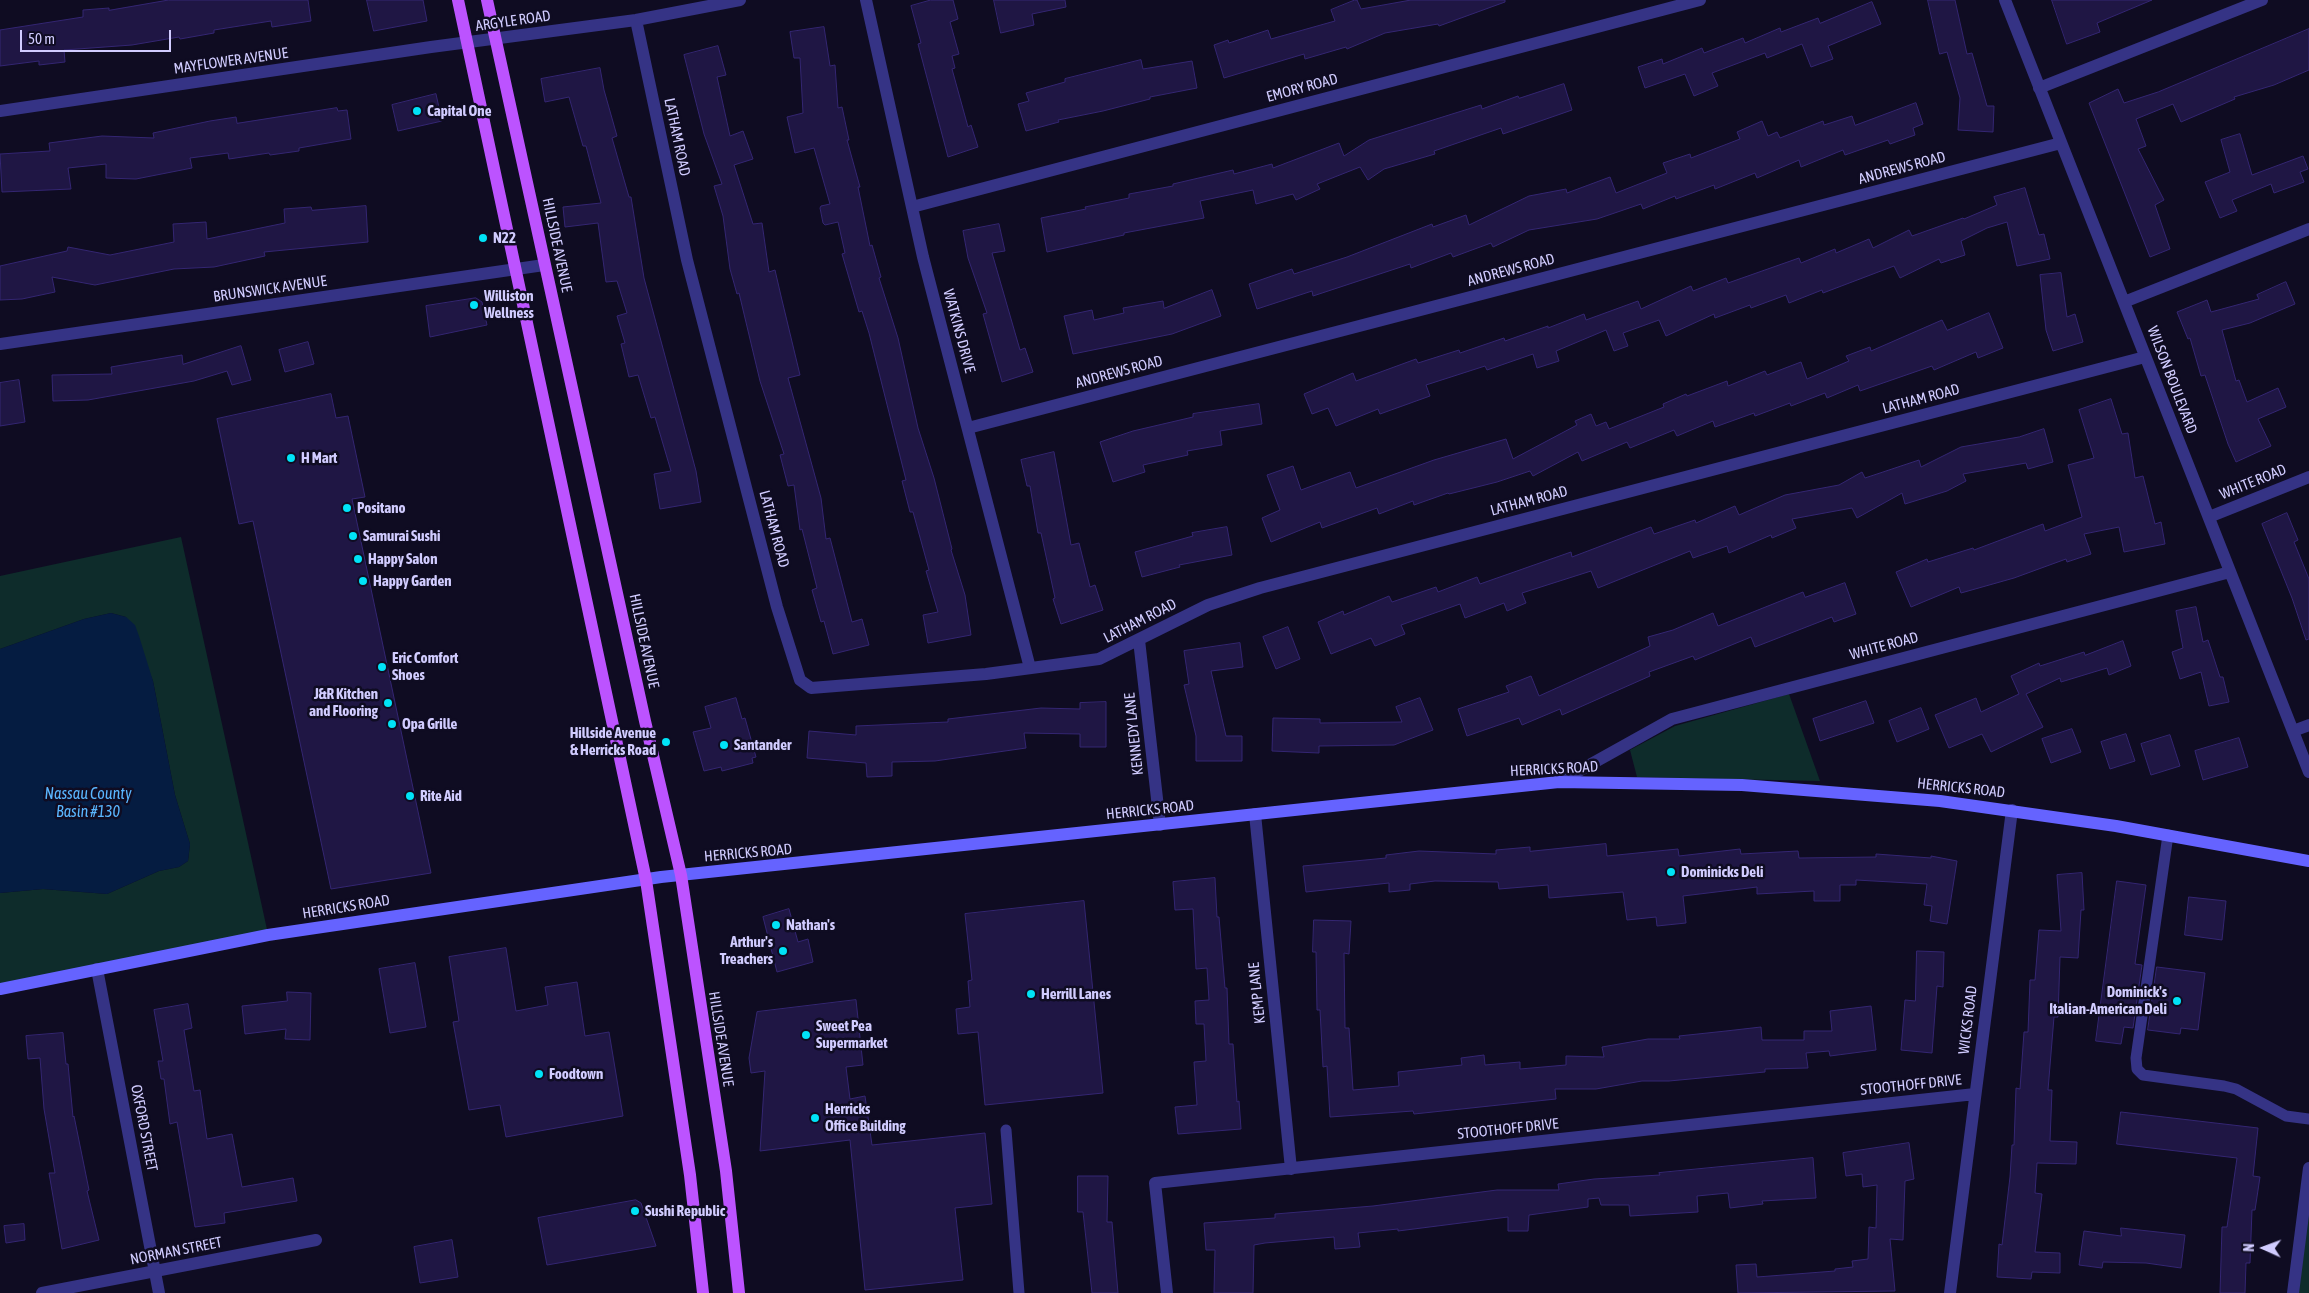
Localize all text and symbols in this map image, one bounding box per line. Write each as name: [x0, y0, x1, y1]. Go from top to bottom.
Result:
street label: ARGYLE ROAD: [474, 7, 552, 35]
scale bar: [22, 20, 174, 52]
text: 50 m: [28, 30, 55, 47]
street label: MAYFLOWER AVENUE: [173, 44, 289, 78]
street label: EMORY ROAD: [1264, 70, 1340, 106]
street label: LATHAM ROAD: [660, 96, 694, 178]
place label: Capital One: [427, 102, 491, 120]
marker: Capital One: [411, 105, 423, 117]
street label: ANDREWS ROAD: [1856, 148, 1948, 188]
street label: HILLSIDE AVENUE: [538, 196, 576, 294]
place label: N22: [493, 229, 516, 247]
marker: N22: [477, 232, 489, 244]
street label: ANDREWS ROAD: [1465, 250, 1557, 290]
street label: BRUNSWICK AVENUE: [212, 272, 328, 306]
place label: Williston Wellness: [484, 287, 534, 322]
street label: WATKINS DRIVE: [939, 287, 979, 375]
marker: Williston Wellness: [468, 299, 480, 311]
street label: WILSON BOULEVARD: [2143, 324, 2201, 436]
street label: ANDREWS ROAD: [1073, 352, 1165, 392]
street label: LATHAM ROAD: [1880, 380, 1962, 418]
place label: H Mart: [301, 449, 337, 467]
marker: H Mart: [285, 452, 297, 464]
street label: WHITE ROAD: [2217, 460, 2289, 504]
street label: LATHAM ROAD: [1488, 482, 1570, 520]
street label: LATHAM ROAD: [755, 488, 793, 570]
place label: Positano: [357, 499, 406, 517]
marker: Positano: [341, 502, 353, 514]
place label: Samurai Sushi: [363, 527, 440, 545]
marker: Samurai Sushi: [347, 530, 359, 542]
place label: Happy Salon: [368, 550, 437, 568]
marker: Happy Salon: [352, 553, 364, 565]
place label: Happy Garden: [373, 572, 452, 590]
marker: Happy Garden: [357, 575, 369, 587]
street label: HILLSIDE AVENUE: [625, 592, 663, 690]
street label: LATHAM ROAD: [1101, 595, 1179, 647]
street label: WHITE ROAD: [1848, 628, 1920, 664]
place label: Eric Comfort Shoes: [392, 649, 458, 684]
marker: Eric Comfort Shoes: [376, 661, 388, 673]
place label: J&R Kitchen and Flooring: [309, 685, 378, 720]
street label: KENNEDY LANE: [1121, 692, 1147, 776]
marker: J&R Kitchen and Flooring: [382, 697, 394, 709]
place label: Opa Grille: [402, 715, 457, 733]
marker: Opa Grille: [386, 718, 398, 730]
place label: Hillside Avenue & Herricks Road: [570, 724, 656, 759]
marker: Hillside Avenue & Herricks Road: [660, 736, 672, 748]
place label: Santander: [734, 736, 791, 754]
marker: Santander: [718, 739, 730, 751]
street label: HERRICKS ROAD: [1509, 758, 1599, 780]
street label: HERRICKS ROAD: [1916, 774, 2006, 802]
water label: Nassau County Basin #130: [45, 784, 131, 822]
place label: Rite Aid: [420, 787, 462, 805]
marker: Rite Aid: [404, 790, 416, 802]
street label: HERRICKS ROAD: [1105, 796, 1195, 824]
street label: HERRICKS ROAD: [703, 840, 793, 866]
place label: Dominicks Deli: [1681, 863, 1764, 881]
marker: Dominicks Deli: [1665, 866, 1677, 878]
street label: HERRICKS ROAD: [301, 891, 391, 923]
place label: Nathan's: [786, 916, 835, 934]
marker: Nathan's: [770, 919, 782, 931]
place label: Arthur's Treachers: [720, 933, 773, 968]
marker: Arthur's Treachers: [777, 945, 789, 957]
street label: KEMP LANE: [1245, 961, 1269, 1025]
place label: Dominick's Italian-American Deli: [2049, 983, 2167, 1018]
place label: Herrill Lanes: [1041, 985, 1111, 1003]
street label: WICKS ROAD: [1955, 985, 1981, 1055]
marker: Herrill Lanes: [1025, 988, 1037, 1000]
street label: HILLSIDE AVENUE: [705, 990, 737, 1088]
marker: Dominick's Italian-American Deli: [2171, 995, 2183, 1007]
place label: Sweet Pea Supermarket: [816, 1017, 888, 1052]
marker: Sweet Pea Supermarket: [800, 1029, 812, 1041]
place label: Foodtown: [549, 1065, 603, 1083]
marker: Foodtown: [533, 1068, 545, 1080]
street label: STOOTHOFF DRIVE: [1860, 1071, 1962, 1099]
street label: OXFORD STREET: [127, 1083, 161, 1173]
place label: Herricks Office Building: [825, 1100, 906, 1135]
marker: Herricks Office Building: [809, 1112, 821, 1124]
street label: STOOTHOFF DRIVE: [1457, 1115, 1559, 1143]
place label: Sushi Republic: [645, 1202, 725, 1220]
marker: Sushi Republic: [629, 1205, 641, 1217]
north arrow: [2239, 1223, 2289, 1273]
street label: NORMAN STREET: [129, 1233, 223, 1269]
text: N: [2241, 1243, 2257, 1252]

